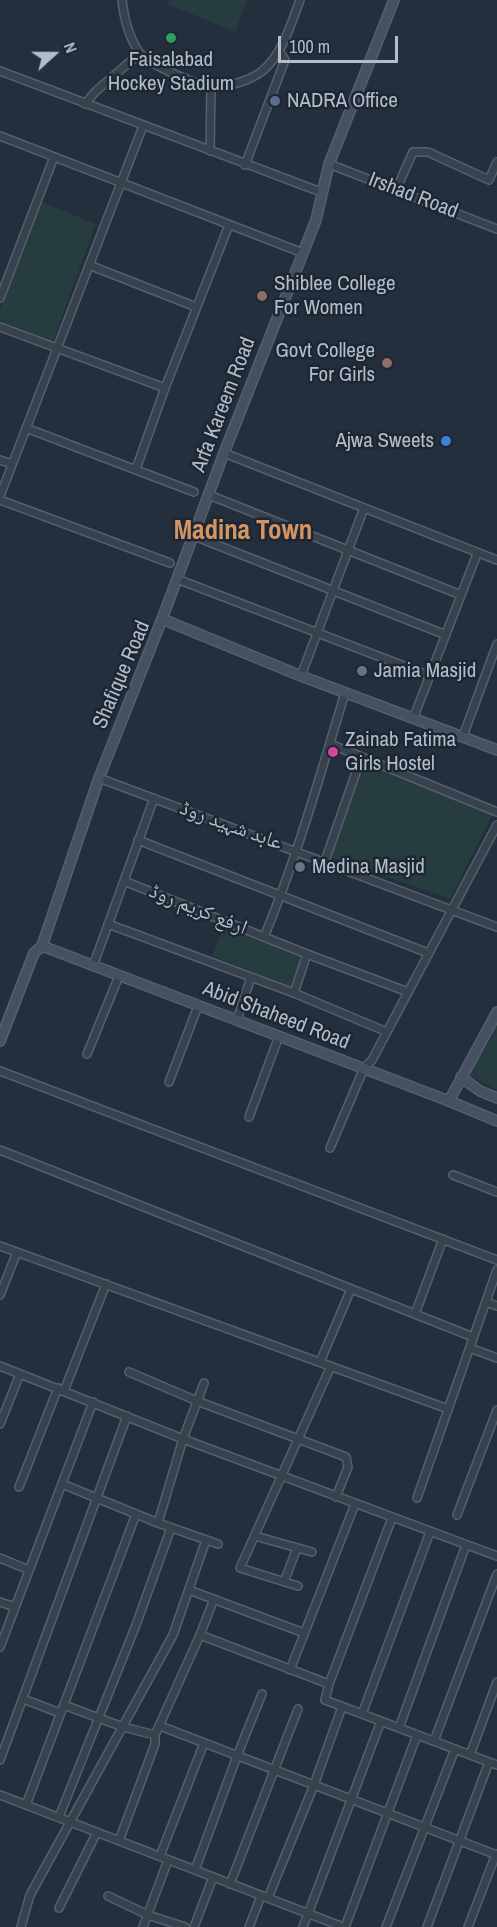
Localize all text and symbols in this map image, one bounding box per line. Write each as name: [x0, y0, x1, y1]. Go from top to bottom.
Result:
north arrow: [24, 24, 84, 84]
scale bar: [281, 24, 401, 62]
marker: Faisalabad Hockey Stadium: [164, 31, 178, 45]
text: 100 m: [289, 34, 330, 59]
text: N: [59, 39, 83, 56]
place label: Faisalabad Hockey Stadium: [108, 47, 234, 97]
place label: NADRA Office: [287, 88, 398, 114]
marker: NADRA Office: [268, 94, 282, 108]
street label: Irshad Road: [365, 167, 461, 225]
place label: Shiblee College For Women: [274, 271, 396, 321]
marker: Shiblee College For Women: [255, 289, 269, 303]
street label: Arfa Kareem Road: [187, 334, 261, 476]
place label: Govt College For Girls: [275, 338, 375, 388]
marker: Govt College For Girls: [380, 356, 394, 370]
place label: Ajwa Sweets: [335, 428, 434, 454]
marker: Ajwa Sweets: [439, 434, 453, 448]
district label: Madina Town: [174, 516, 312, 548]
street label: Shafique Road: [88, 617, 156, 733]
place label: Jamia Masjid: [374, 658, 476, 684]
marker: Jamia Masjid: [355, 664, 369, 678]
place label: Zainab Fatima Girls Hostel: [345, 727, 456, 777]
marker: Zainab Fatima Girls Hostel: [326, 745, 340, 759]
street label: عابد شہید روڈ: [176, 796, 286, 856]
place label: Medina Masjid: [312, 854, 425, 880]
marker: Medina Masjid: [293, 860, 307, 874]
street label: ارفع کریم روڈ: [145, 879, 251, 941]
street label: Abid Shaheed Road: [199, 976, 353, 1056]

